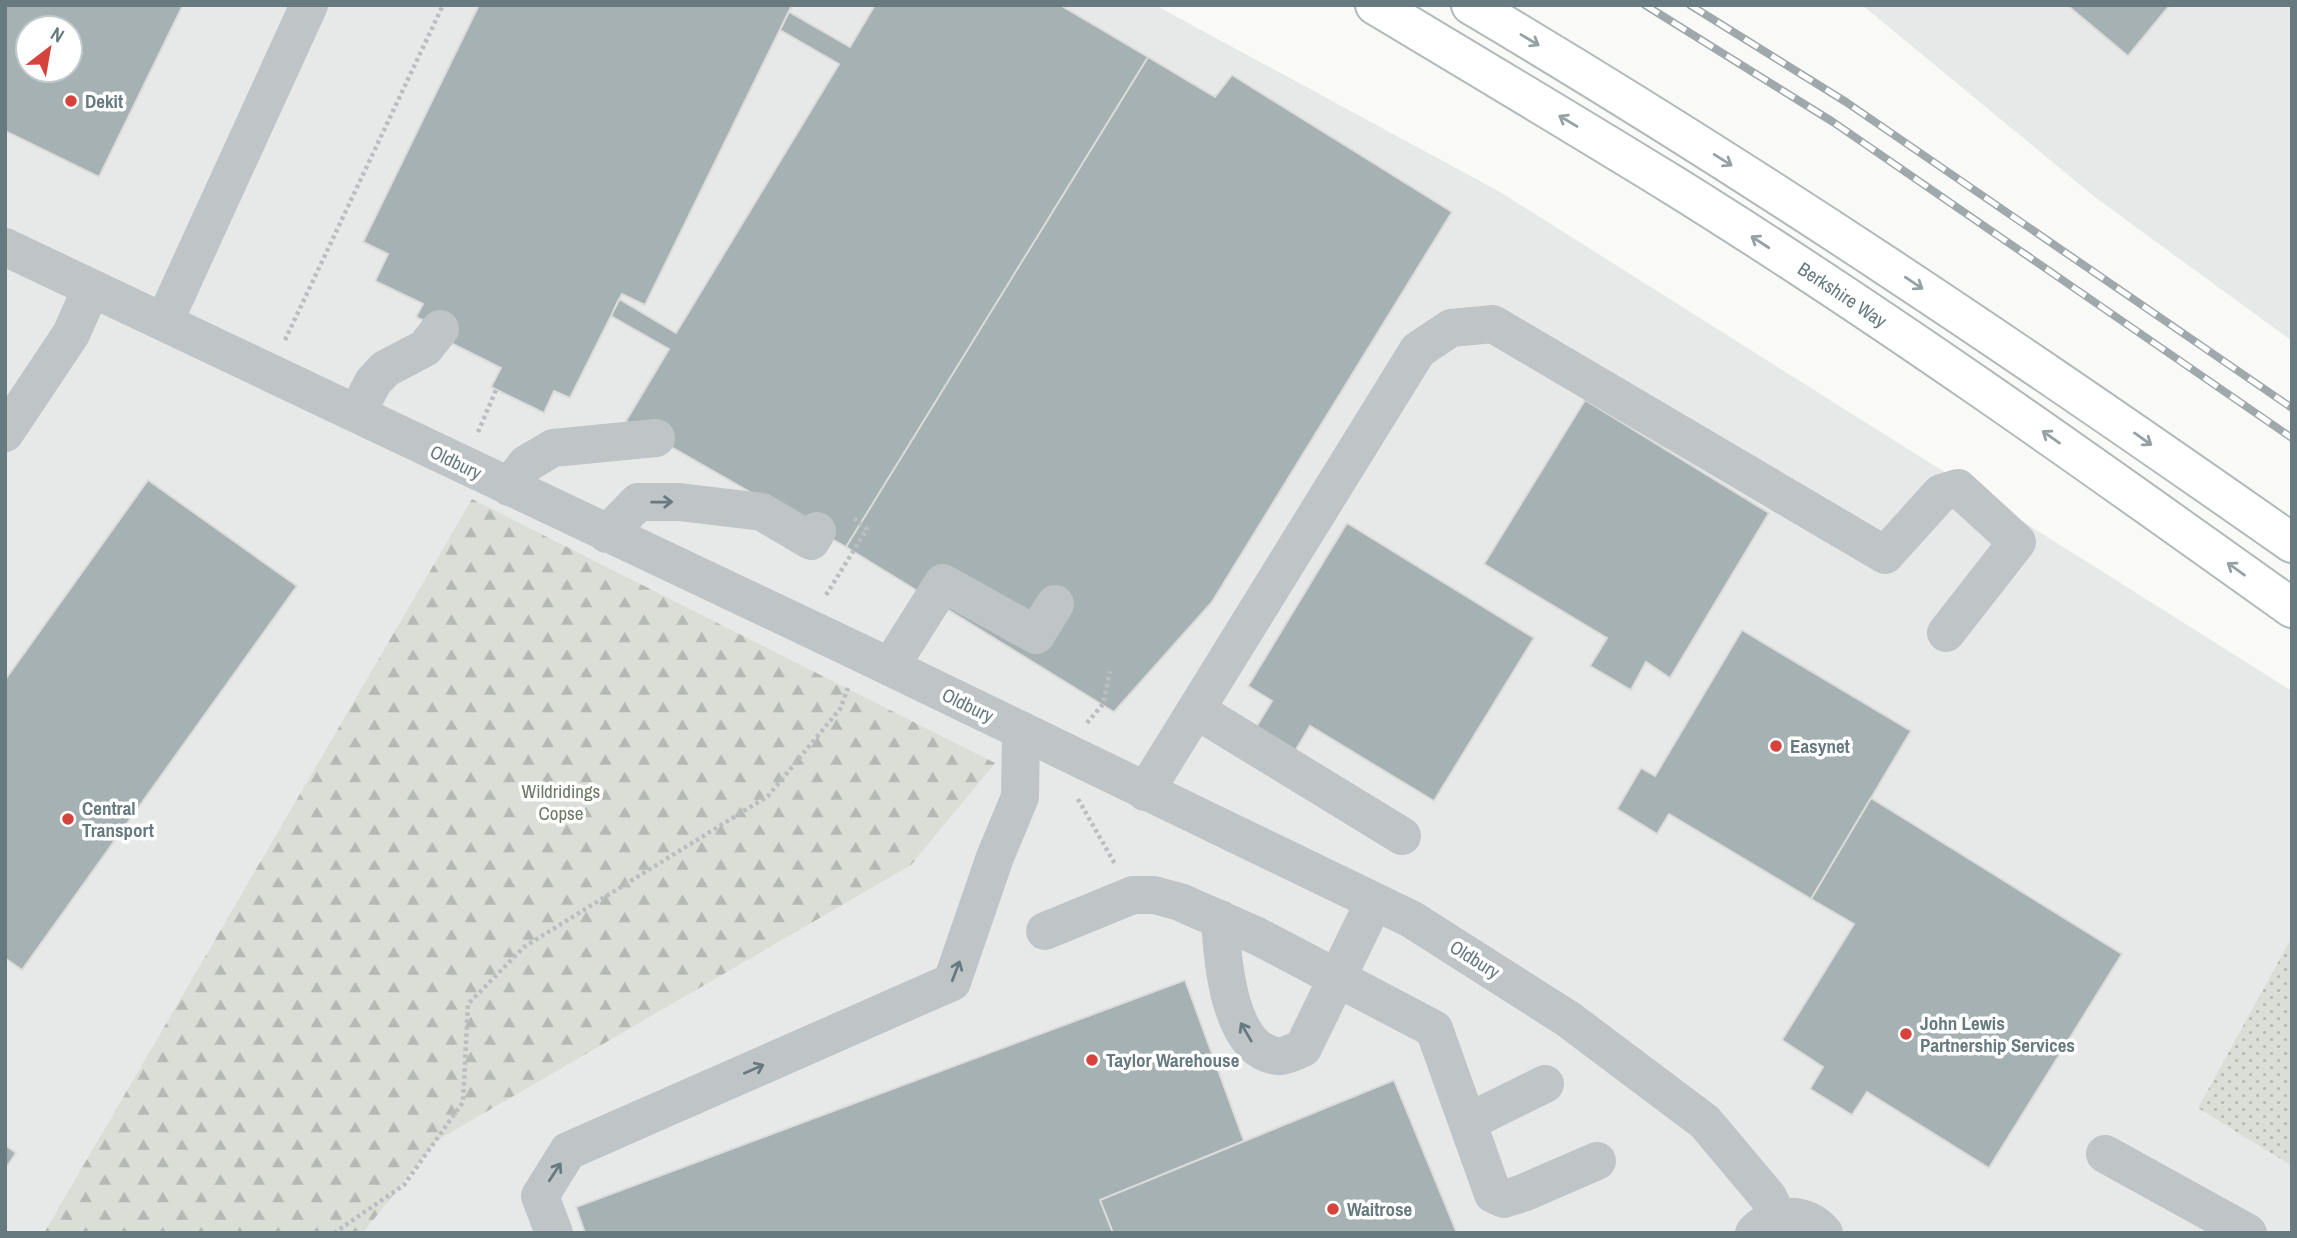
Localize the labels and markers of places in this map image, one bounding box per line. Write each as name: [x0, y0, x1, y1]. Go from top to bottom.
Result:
place label: Dekit: [85, 88, 123, 114]
marker: Dekit: [63, 93, 79, 109]
place label: Easynet: [1790, 733, 1850, 759]
marker: Easynet: [1768, 738, 1784, 754]
place label: Central Transport: [82, 795, 154, 843]
marker: Central Transport: [60, 811, 76, 827]
place label: John Lewis Partnership Services: [1920, 1010, 2075, 1058]
marker: John Lewis Partnership Services: [1898, 1026, 1914, 1042]
place label: Taylor Warehouse: [1106, 1047, 1240, 1073]
marker: Taylor Warehouse: [1084, 1052, 1100, 1068]
place label: Waitrose: [1347, 1196, 1413, 1222]
marker: Waitrose: [1325, 1201, 1341, 1217]

